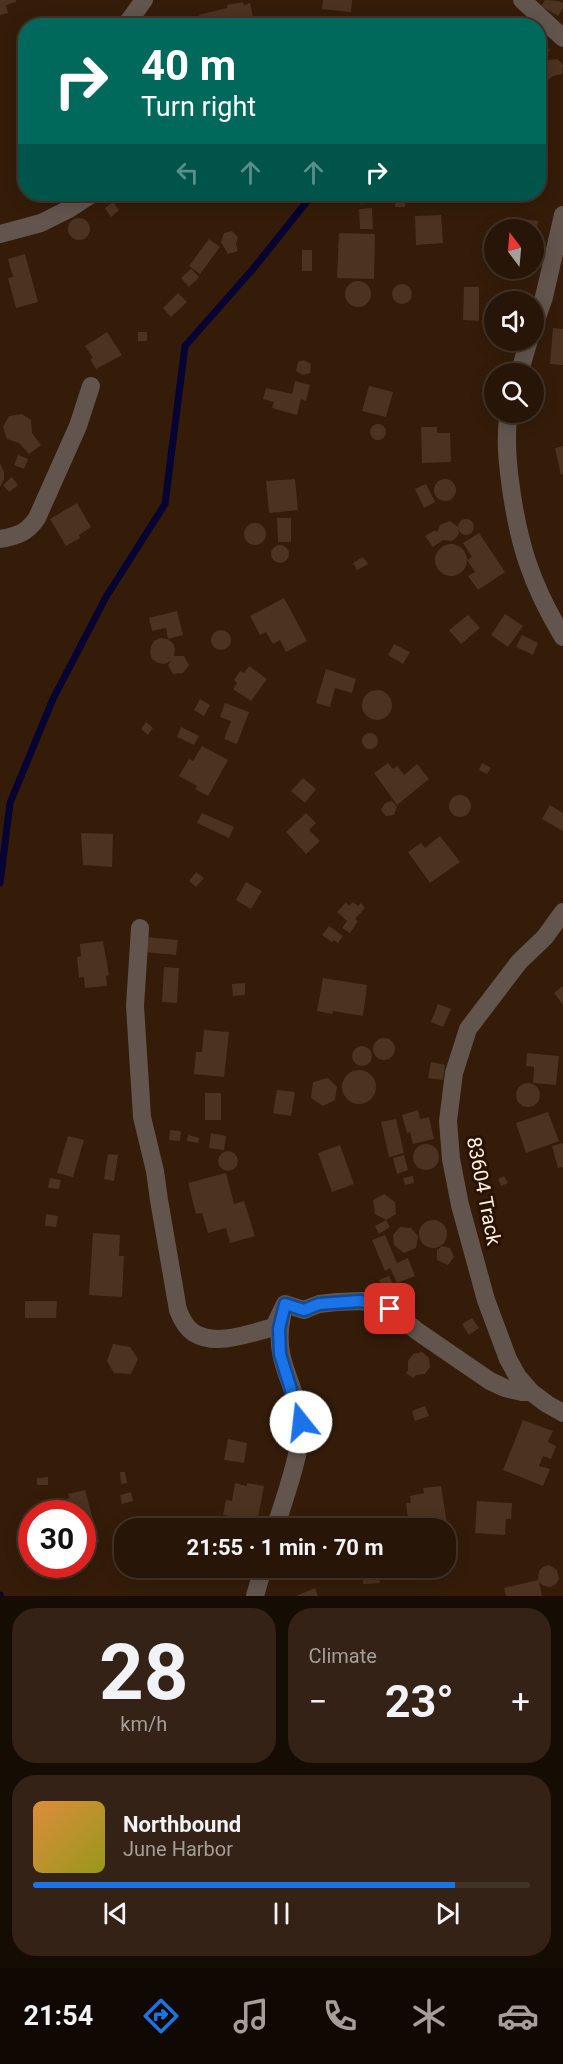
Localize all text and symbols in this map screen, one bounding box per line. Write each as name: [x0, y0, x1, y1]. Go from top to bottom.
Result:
text: 40 m: [141, 41, 236, 90]
icon: right: [42, 42, 120, 120]
text: Turn right: [141, 91, 256, 123]
icon: left: [171, 156, 204, 189]
icon: ahead: [234, 156, 267, 189]
icon: ahead: [297, 156, 330, 189]
icon: right: [360, 156, 393, 189]
north arrow: [484, 219, 544, 279]
map controls: [484, 219, 544, 423]
button: sound: [484, 291, 544, 351]
button: search: [484, 363, 544, 423]
street label: 83604 Track: [462, 1135, 506, 1248]
pin: [364, 1283, 415, 1334]
icon: arrive: [373, 1292, 406, 1325]
position arrow: [269, 1390, 333, 1454]
speed limit sign: 30: [18, 1500, 96, 1578]
text: 21:55 · 1 min · 70 m: [187, 1535, 383, 1560]
text: 28: [99, 1627, 189, 1718]
text: Climate: [309, 1644, 377, 1668]
text: 23°: [385, 1675, 454, 1728]
text: −: [309, 1682, 327, 1721]
text: +: [511, 1682, 530, 1721]
text: km/h: [120, 1712, 167, 1736]
text: Northbound: [123, 1812, 241, 1837]
text: June Harbor: [123, 1837, 233, 1861]
icon: previous: [99, 1897, 132, 1930]
icon: pause: [265, 1897, 298, 1930]
icon: next: [431, 1897, 464, 1930]
icon: directions: [140, 1995, 182, 2037]
icon: music: [230, 1995, 272, 2037]
icon: phone: [319, 1995, 361, 2037]
icon: climate: [408, 1995, 450, 2037]
icon: car: [497, 1995, 539, 2037]
text: 21:54: [24, 2000, 93, 2032]

